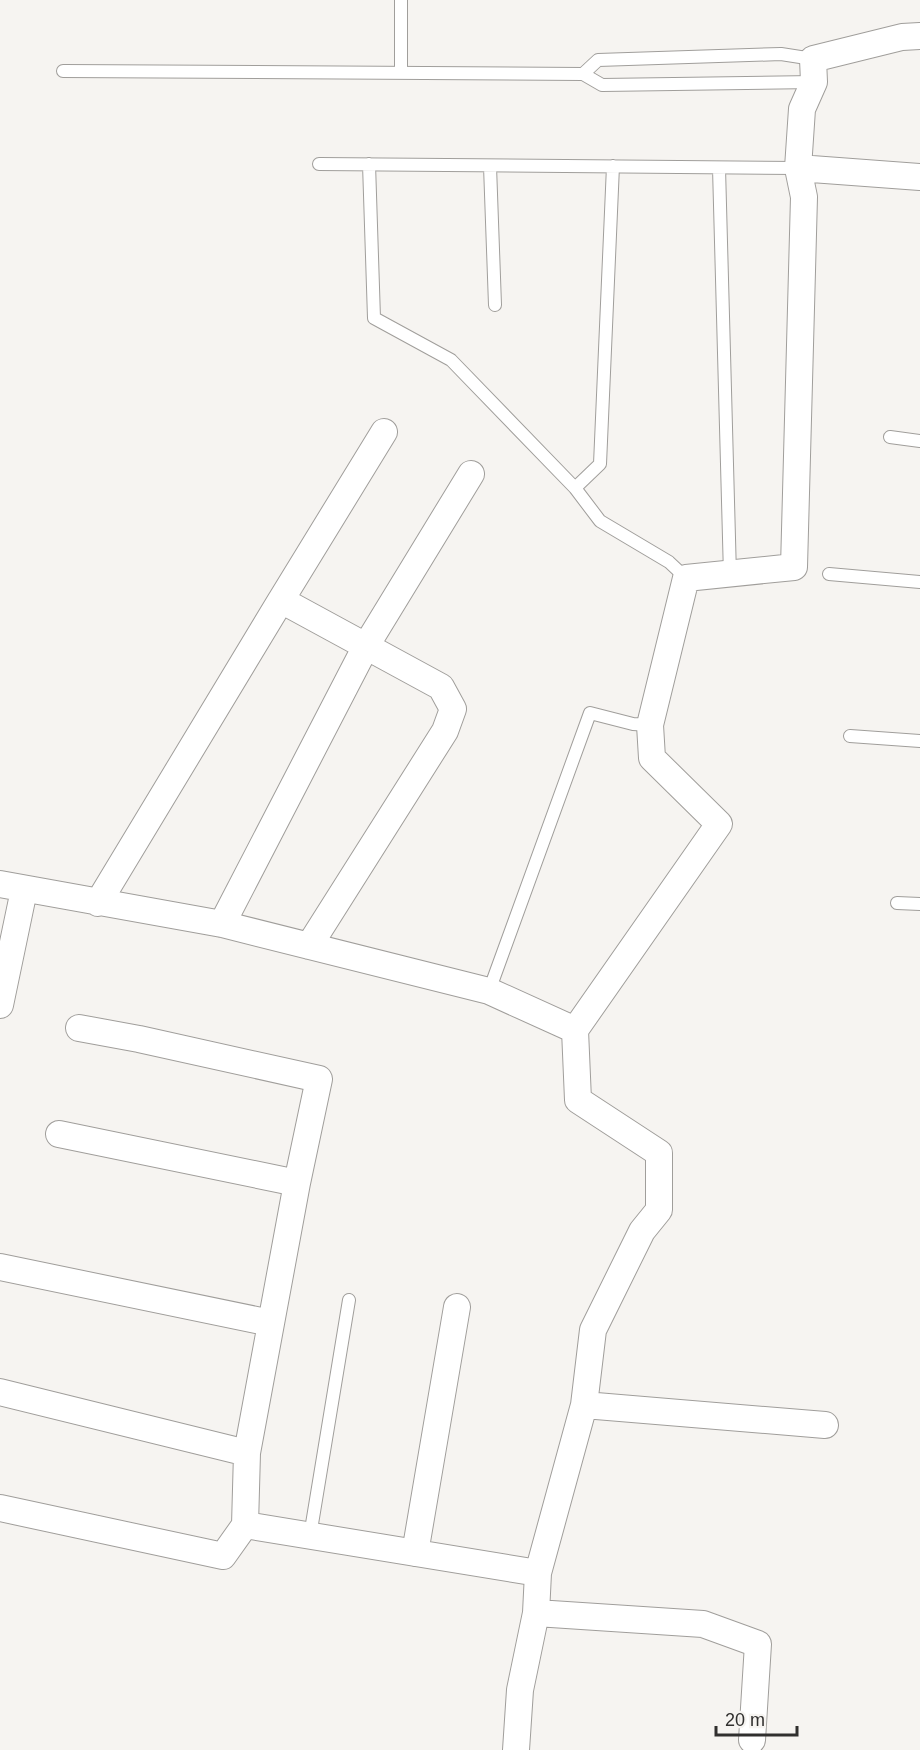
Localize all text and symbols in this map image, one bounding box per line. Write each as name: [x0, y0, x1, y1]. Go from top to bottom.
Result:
scale bar: [716, 1699, 797, 1737]
text: 20 m: [725, 1710, 765, 1730]

